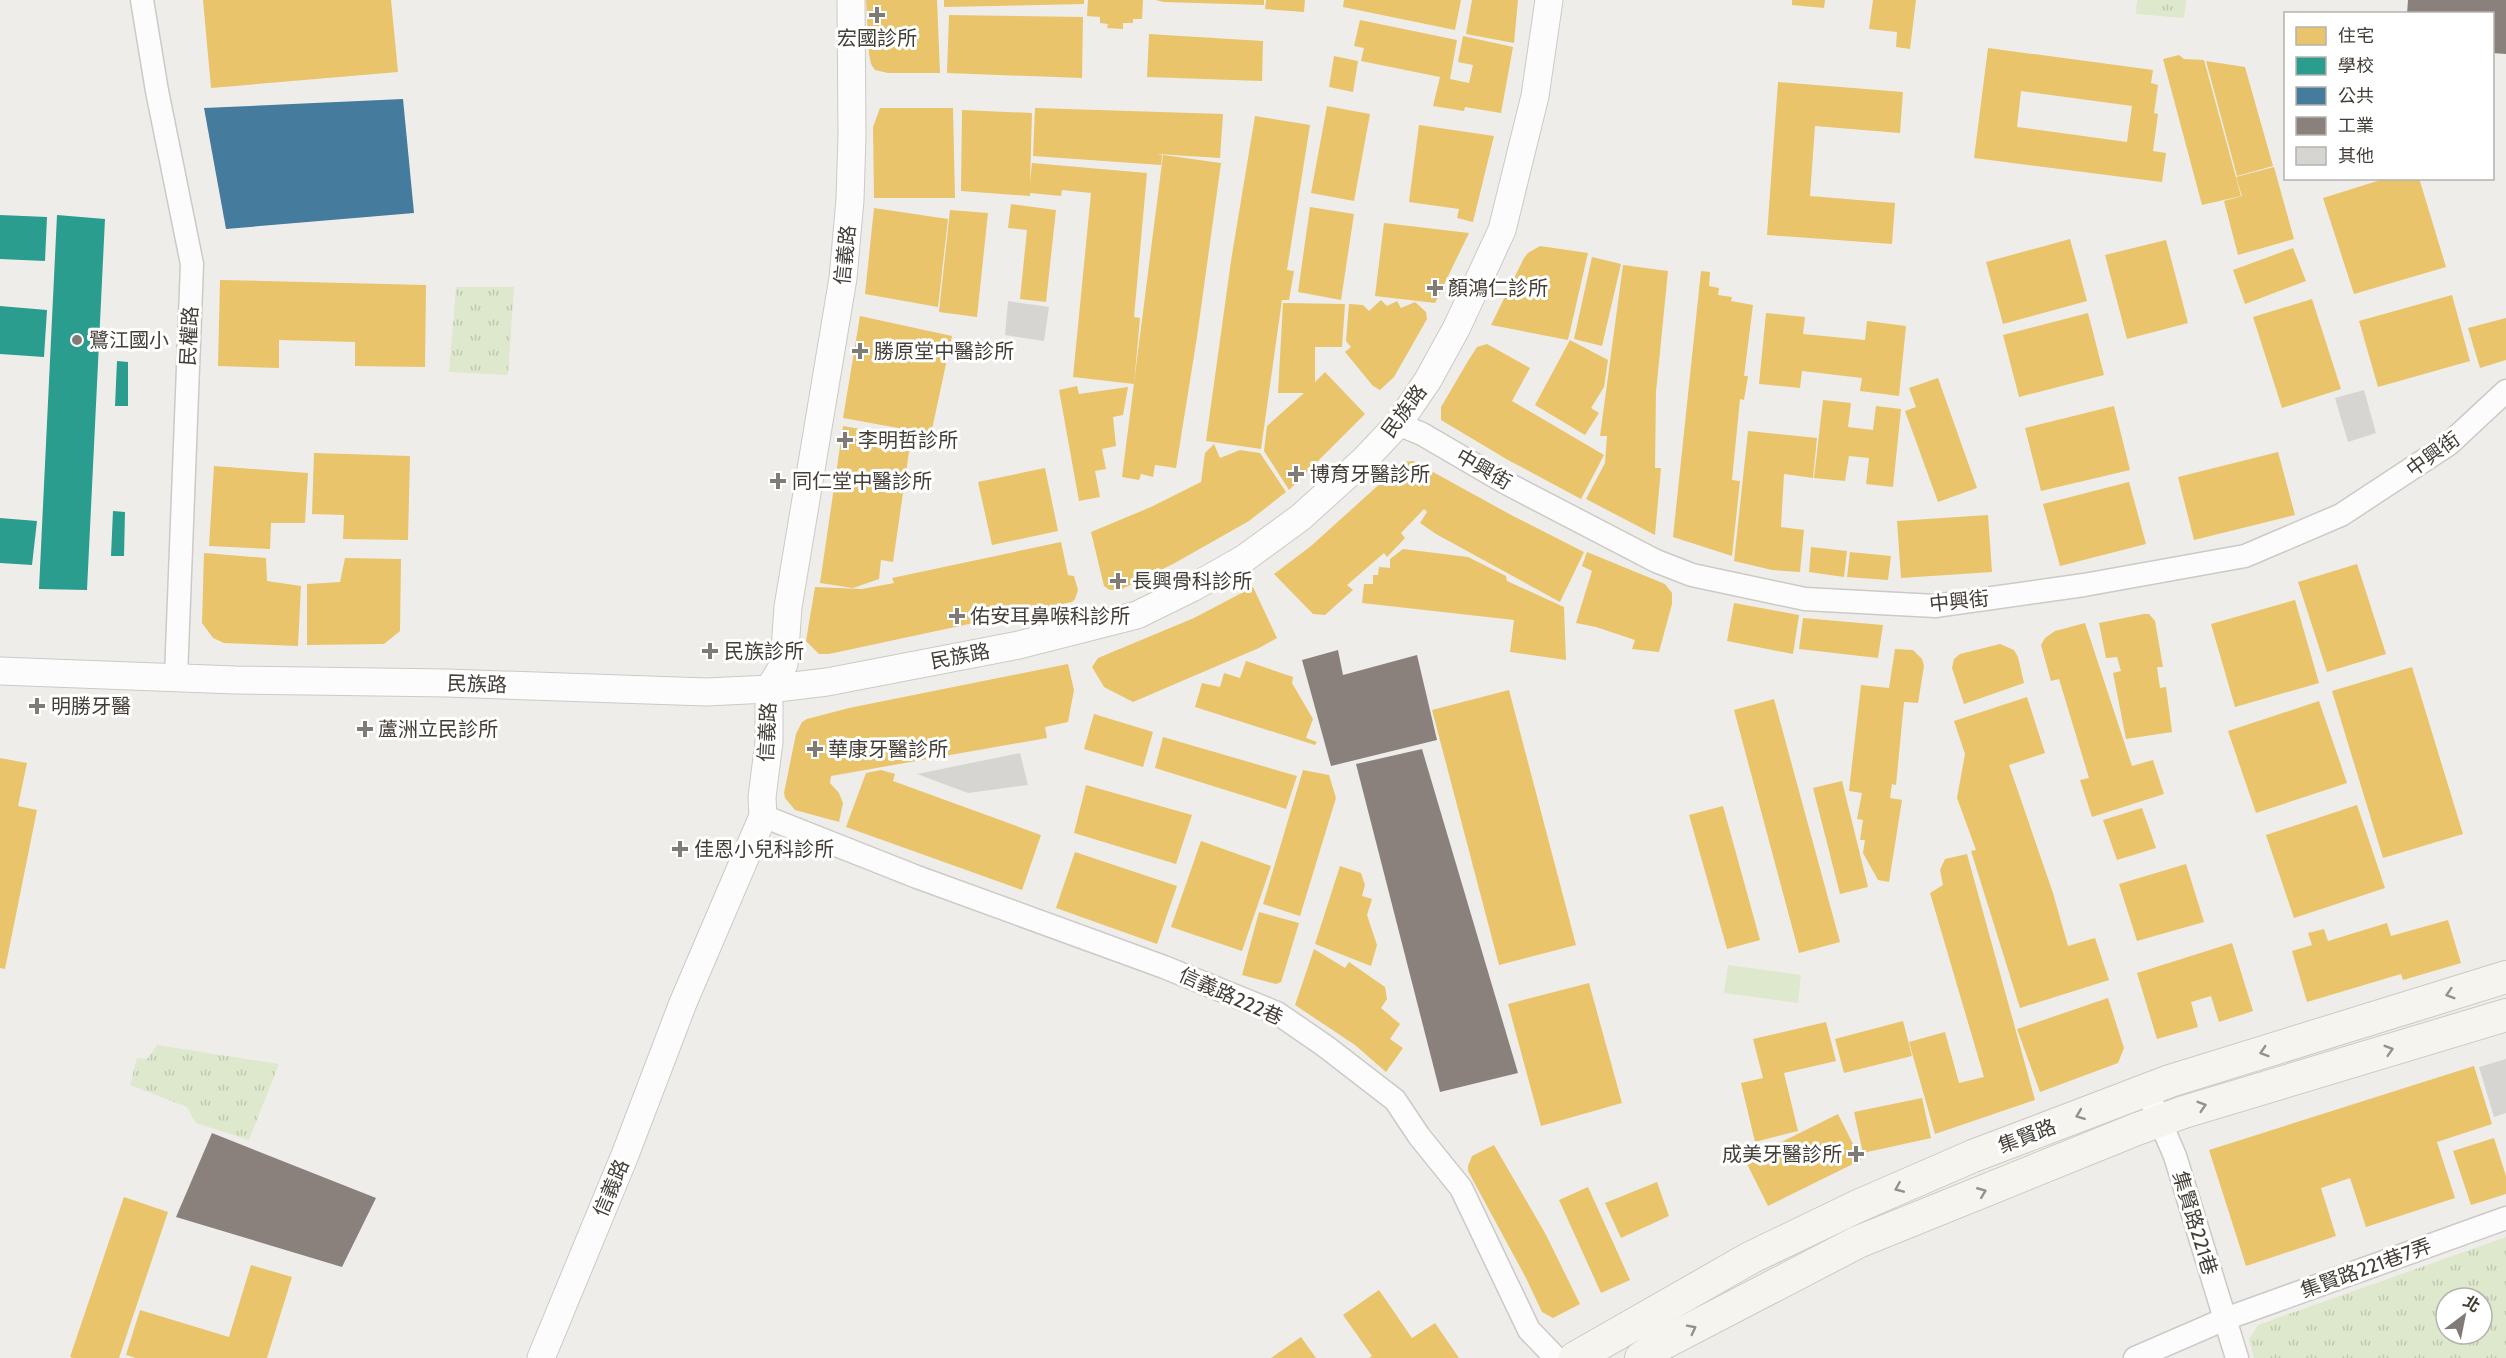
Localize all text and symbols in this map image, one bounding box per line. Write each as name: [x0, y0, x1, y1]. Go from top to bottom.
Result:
marker: 宏國診所: [868, 6, 886, 24]
legend: [2284, 12, 2494, 180]
text: 住宅: [2338, 25, 2374, 47]
place label: 宏國診所: [837, 26, 917, 50]
text: 學校: [2338, 55, 2374, 77]
text: 公共: [2338, 85, 2374, 107]
text: 工業: [2338, 115, 2374, 137]
text: 其他: [2338, 145, 2374, 167]
street label: 信義路: [830, 224, 860, 286]
place label: 顏鴻仁診所: [1448, 276, 1548, 300]
marker: 顏鴻仁診所: [1426, 279, 1444, 297]
street label: 民權路: [175, 305, 203, 367]
place label: 鷺江國小: [89, 328, 169, 352]
marker: 鷺江國小: [70, 333, 84, 347]
place label: 勝原堂中醫診所: [874, 339, 1014, 363]
marker: 勝原堂中醫診所: [851, 342, 869, 360]
street label: 民族路: [1376, 380, 1432, 442]
street label: 中興街: [2402, 427, 2464, 481]
place label: 李明哲診所: [858, 428, 958, 452]
marker: 李明哲診所: [836, 431, 854, 449]
street label: 中興街: [1452, 444, 1516, 494]
place label: 博育牙醫診所: [1310, 462, 1430, 486]
marker: 博育牙醫診所: [1287, 465, 1305, 483]
place label: 同仁堂中醫診所: [792, 469, 932, 493]
marker: 同仁堂中醫診所: [769, 472, 787, 490]
place label: 長興骨科診所: [1132, 569, 1252, 593]
marker: 長興骨科診所: [1109, 572, 1127, 590]
street label: 中興街: [1928, 586, 1990, 616]
place label: 佑安耳鼻喉科診所: [970, 604, 1130, 628]
marker: 佑安耳鼻喉科診所: [948, 607, 966, 625]
street label: 民族路: [928, 638, 992, 674]
place label: 民族診所: [724, 639, 804, 663]
marker: 民族診所: [701, 642, 719, 660]
street label: 民族路: [447, 671, 507, 697]
place label: 明勝牙醫: [51, 694, 131, 718]
marker: 明勝牙醫: [28, 697, 46, 715]
street label: 信義路: [753, 701, 781, 763]
place label: 蘆洲立民診所: [378, 717, 498, 741]
marker: 蘆洲立民診所: [356, 720, 374, 738]
place label: 華康牙醫診所: [828, 737, 948, 761]
marker: 華康牙醫診所: [806, 740, 824, 758]
place label: 佳恩小兒科診所: [694, 837, 834, 861]
marker: 佳恩小兒科診所: [671, 840, 689, 858]
street label: 信義路222巷: [1175, 962, 1287, 1030]
one-way arrow: [2445, 987, 2456, 999]
one-way arrow: [2259, 1045, 2270, 1057]
one-way arrow: [2383, 1045, 2394, 1057]
one-way arrow: [2196, 1101, 2207, 1113]
one-way arrow: [2075, 1108, 2086, 1120]
street label: 集賢路: [1995, 1114, 2059, 1158]
place label: 成美牙醫診所: [1722, 1142, 1842, 1166]
marker: 成美牙醫診所: [1847, 1145, 1865, 1163]
street label: 信義路: [588, 1156, 634, 1220]
street label: 集賢路221巷: [2168, 1168, 2222, 1278]
one-way arrow: [1894, 1181, 1905, 1193]
one-way arrow: [1975, 1187, 1986, 1199]
street label: 集賢路221巷7弄: [2297, 1233, 2435, 1303]
north arrow: [2434, 1286, 2494, 1346]
text: 北: [2460, 1291, 2484, 1316]
one-way arrow: [1685, 1325, 1696, 1336]

